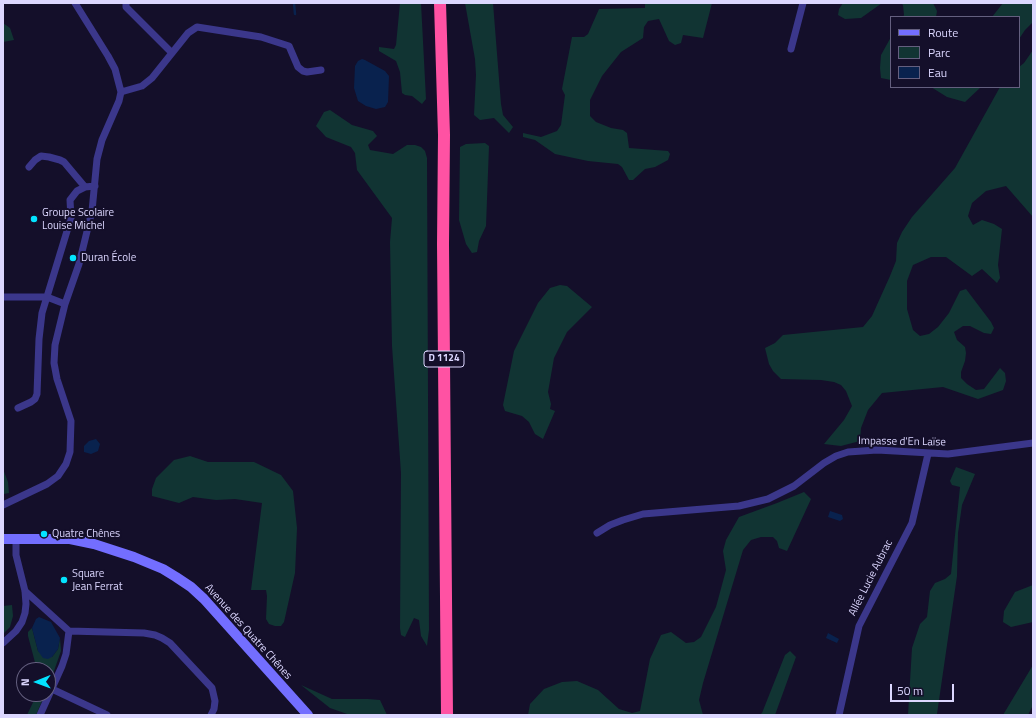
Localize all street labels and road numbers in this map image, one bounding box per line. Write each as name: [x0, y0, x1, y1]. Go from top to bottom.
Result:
road number: D 1124: [424, 351, 464, 367]
street label: Impasse d'En Laïse: [858, 435, 946, 449]
street label: Allée Lucie Aubrac: [846, 538, 896, 618]
street label: Avenue des Quatre Chênes: [202, 582, 294, 682]

